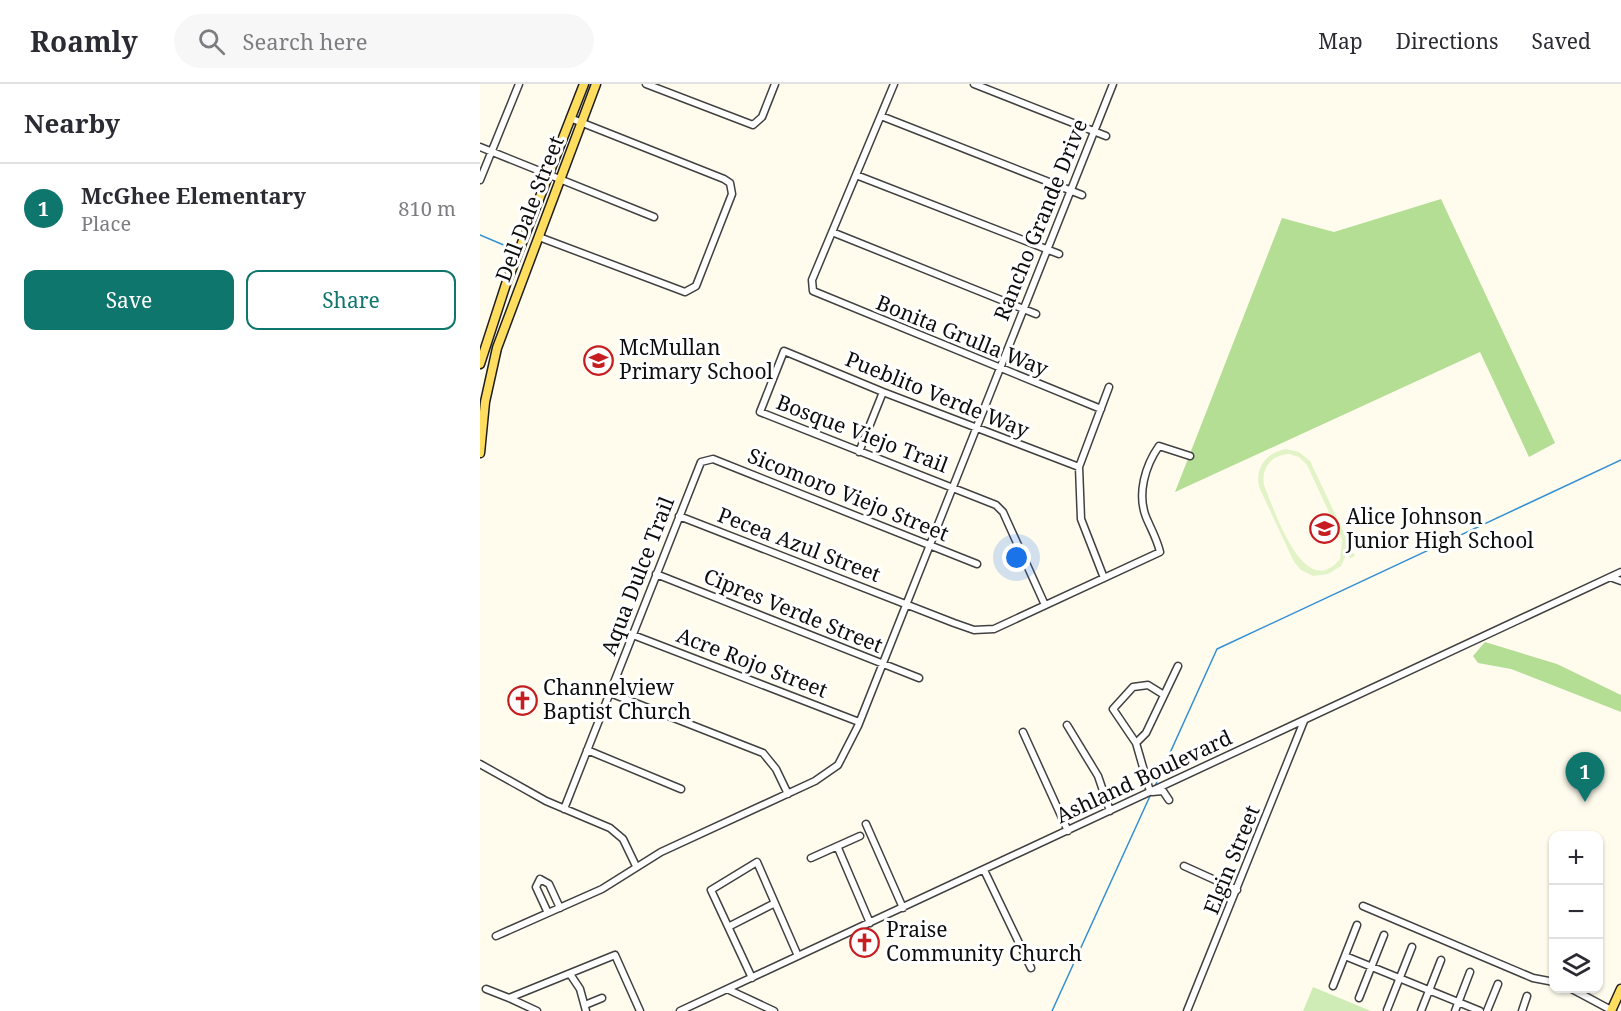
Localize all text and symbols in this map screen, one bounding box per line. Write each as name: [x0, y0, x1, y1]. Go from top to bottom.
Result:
search box: [174, 14, 594, 68]
text: Roamly: [30, 22, 138, 60]
icon: search: [195, 25, 228, 58]
text: Search here: [243, 26, 367, 56]
text: Map: [1318, 27, 1363, 55]
text: Directions: [1396, 27, 1498, 55]
text: Saved: [1531, 27, 1591, 55]
text: Nearby: [24, 105, 120, 141]
street label: Rancho Grande Drive: [987, 115, 1093, 325]
street label: Dell Dale Street: [488, 132, 570, 285]
text: McGhee Elementary: [81, 180, 306, 210]
text: 1: [38, 195, 49, 222]
text: 810 m: [398, 195, 456, 222]
text: Place: [81, 210, 131, 237]
button: Save: [24, 270, 234, 330]
button: Share: [246, 270, 456, 330]
street label: Bonita Grulla Way: [872, 288, 1053, 382]
place label: McMullan Primary School: [619, 333, 774, 385]
school or university icon: McMullan Primary School: [582, 344, 614, 376]
street label: Pueblito Verde Way: [841, 344, 1033, 444]
street label: Bosque Viejo Trail: [773, 387, 953, 479]
street label: Sicomoro Viejo Street: [744, 441, 953, 547]
street label: Aqua Dulce Trail: [594, 492, 680, 659]
street label: Pecea Azul Street: [714, 500, 885, 588]
place label: Alice Johnson Junior High School: [1345, 502, 1534, 554]
school or university icon: Alice Johnson Junior High School: [1309, 513, 1341, 545]
your location: [1002, 543, 1031, 572]
street label: Cipres Verde Street: [700, 561, 887, 659]
street label: Acre Rojo Street: [673, 620, 832, 704]
place label: Channelview Baptist Church: [543, 673, 691, 725]
church icon: Channelview Baptist Church: [506, 684, 538, 716]
street label: Ashland Boulevard: [1051, 723, 1236, 829]
pin: 1: [1566, 752, 1604, 802]
street label: Elgin Street: [1197, 801, 1266, 918]
map controls: [1549, 831, 1603, 993]
button: +: [1549, 831, 1603, 885]
button: −: [1549, 885, 1603, 939]
place label: Praise Community Church: [886, 915, 1082, 967]
church icon: Praise Community Church: [849, 926, 881, 958]
button: layers: [1549, 939, 1603, 993]

